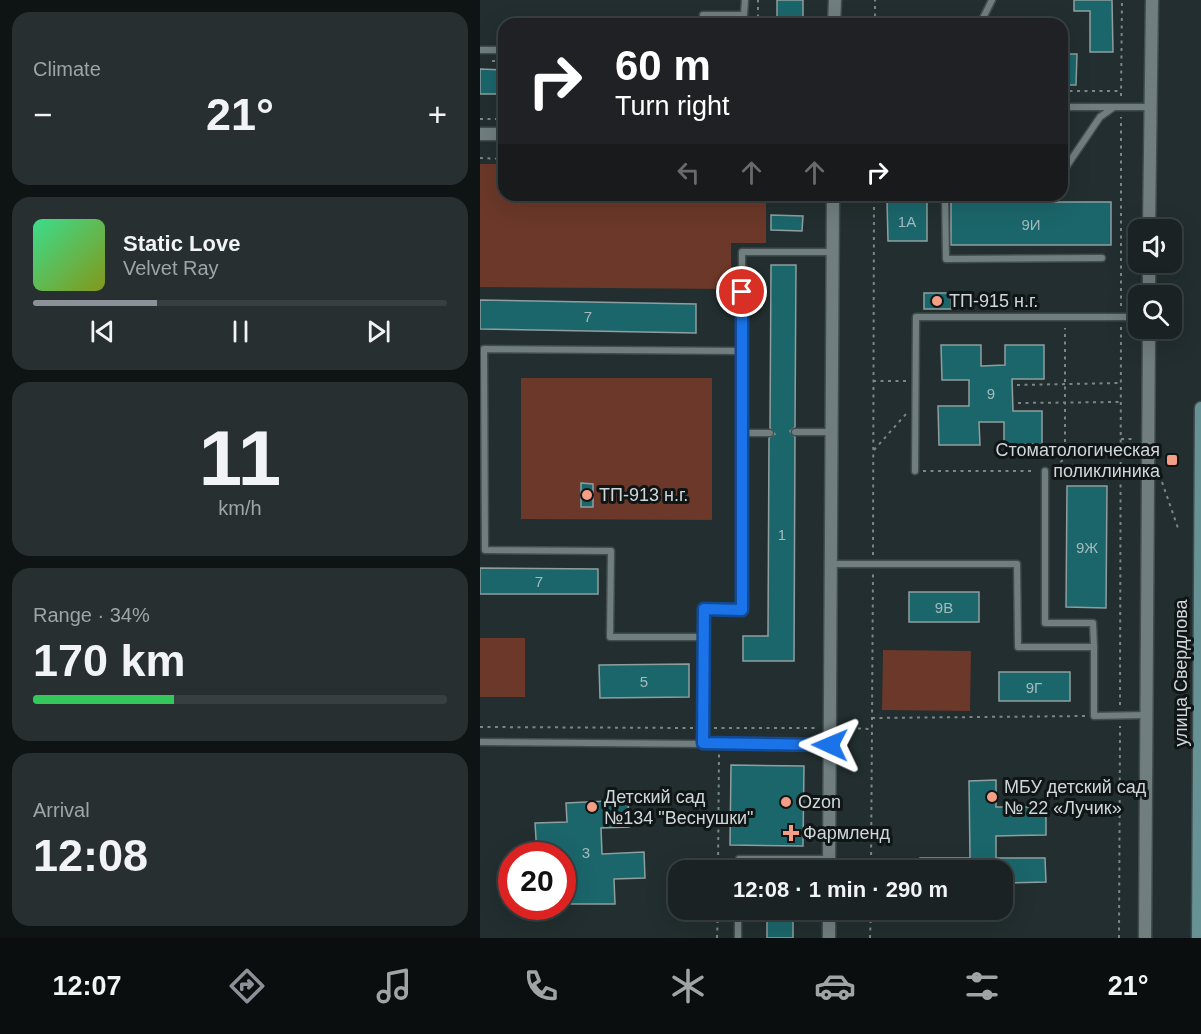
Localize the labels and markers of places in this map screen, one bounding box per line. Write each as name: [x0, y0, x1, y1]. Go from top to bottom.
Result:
pin: [716, 266, 767, 317]
place label: ТП-915 н.г.: [949, 291, 1038, 311]
marker: ТП-915 н.г.: [930, 294, 944, 308]
place label: Стоматологическая поликлиника: [996, 440, 1161, 481]
marker: Стоматологическая поликлиника: [1165, 453, 1179, 467]
place label: ТП-913 н.г.: [599, 485, 688, 505]
marker: ТП-913 н.г.: [580, 488, 594, 502]
place label: МБУ детский сад № 22 «Лучик»: [1004, 777, 1147, 818]
place label: Детский сад №134 "Веснушки": [604, 787, 753, 828]
marker: МБУ детский сад № 22 «Лучик»: [985, 790, 999, 804]
place label: Ozon: [798, 792, 841, 812]
marker: Ozon: [779, 795, 793, 809]
marker: Детский сад №134 "Веснушки": [585, 800, 599, 814]
place label: Фармленд: [803, 823, 891, 843]
marker: Фармленд: [784, 826, 798, 840]

